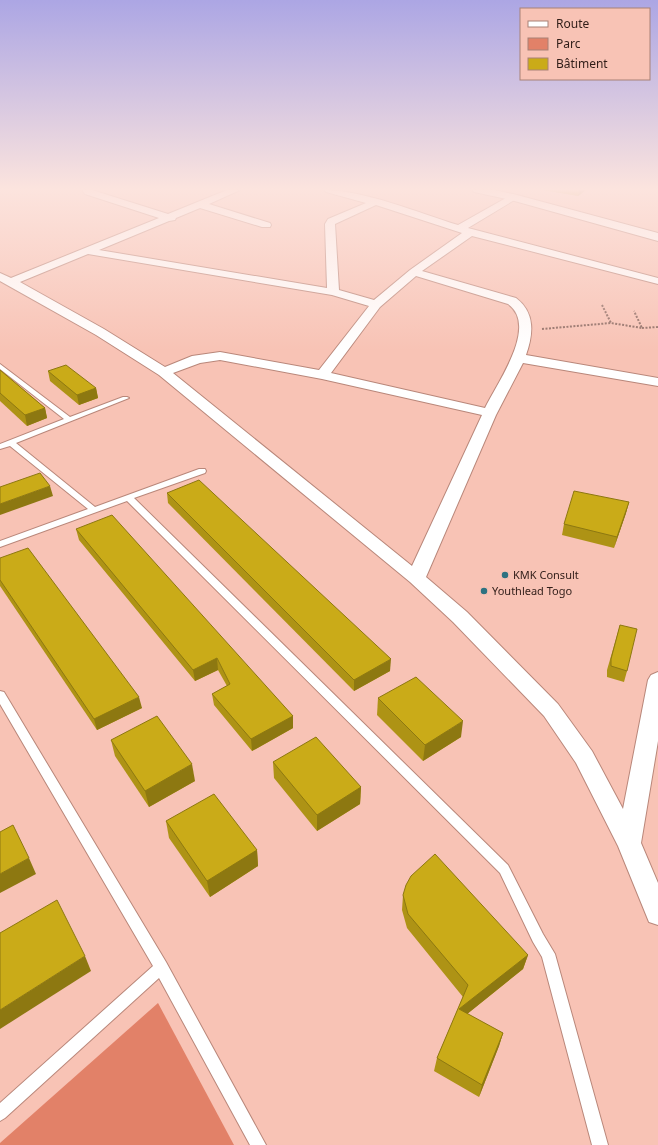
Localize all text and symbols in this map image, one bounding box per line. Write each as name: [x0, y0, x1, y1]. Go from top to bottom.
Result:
legend: [520, 8, 650, 80]
text: Route: [556, 15, 589, 32]
text: Parc: [556, 35, 581, 52]
text: Bâtiment: [556, 55, 608, 72]
place label: KMK Consult: [513, 567, 579, 582]
marker: KMK Consult: [500, 570, 510, 580]
place label: Youthlead Togo: [492, 583, 573, 598]
marker: Youthlead Togo: [479, 586, 489, 596]

